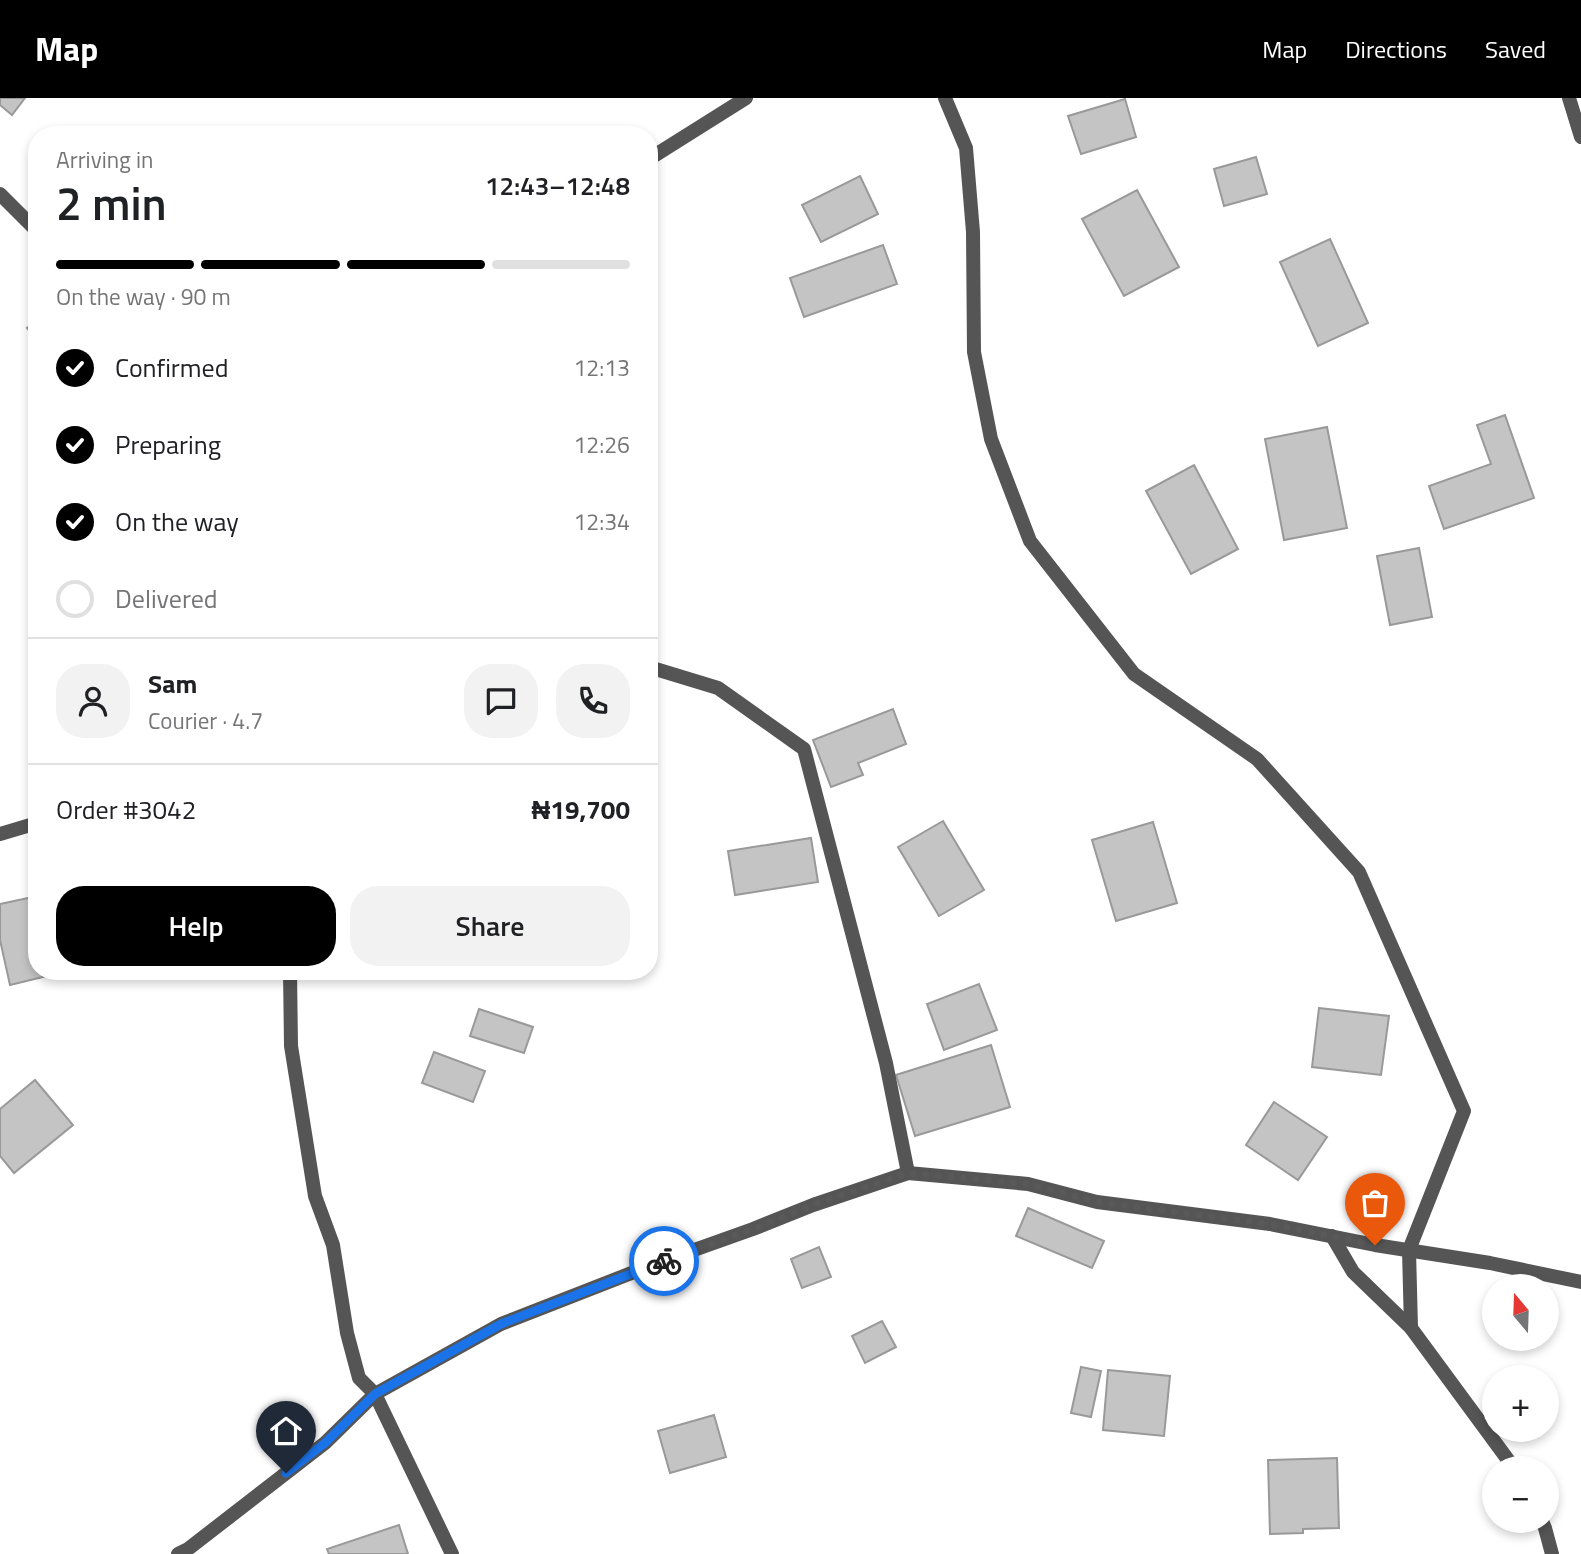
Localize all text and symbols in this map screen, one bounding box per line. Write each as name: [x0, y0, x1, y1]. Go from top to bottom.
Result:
text: Map: [35, 24, 98, 74]
text: Map: [1262, 31, 1307, 67]
text: Directions: [1345, 31, 1447, 67]
text: Saved: [1485, 31, 1546, 67]
text: Arriving in: [56, 142, 153, 177]
text: 12:43–12:48: [485, 166, 630, 205]
text: 2 min: [56, 168, 167, 238]
text: On the way · 90 m: [56, 279, 231, 314]
text: Confirmed: [115, 348, 229, 387]
icon: check: [56, 349, 94, 387]
text: 12:13: [573, 350, 630, 385]
text: Preparing: [115, 425, 221, 464]
icon: check: [56, 426, 94, 464]
text: 12:26: [573, 427, 630, 462]
text: On the way: [115, 502, 239, 541]
icon: check: [56, 503, 94, 541]
text: 12:34: [573, 504, 630, 539]
text: Delivered: [115, 579, 218, 618]
button: person: [56, 664, 130, 738]
text: Sam: [148, 664, 197, 703]
button: chat: [464, 664, 538, 738]
button: phone: [556, 664, 630, 738]
text: Courier · 4.7: [148, 703, 263, 738]
text: Order #3042: [56, 790, 196, 829]
text: ₦19,700: [532, 790, 630, 829]
button: Help: [56, 886, 336, 966]
button: Share: [350, 886, 630, 966]
pin: [1345, 1173, 1405, 1245]
icon: bag: [1356, 1184, 1394, 1222]
courier: [629, 1226, 699, 1296]
icon: bike: [645, 1242, 683, 1280]
north arrow: [1482, 1274, 1559, 1351]
map controls: [1482, 1274, 1559, 1533]
button: +: [1482, 1365, 1559, 1442]
pin: [256, 1401, 316, 1473]
icon: home: [267, 1412, 305, 1450]
button: −: [1482, 1456, 1559, 1533]

